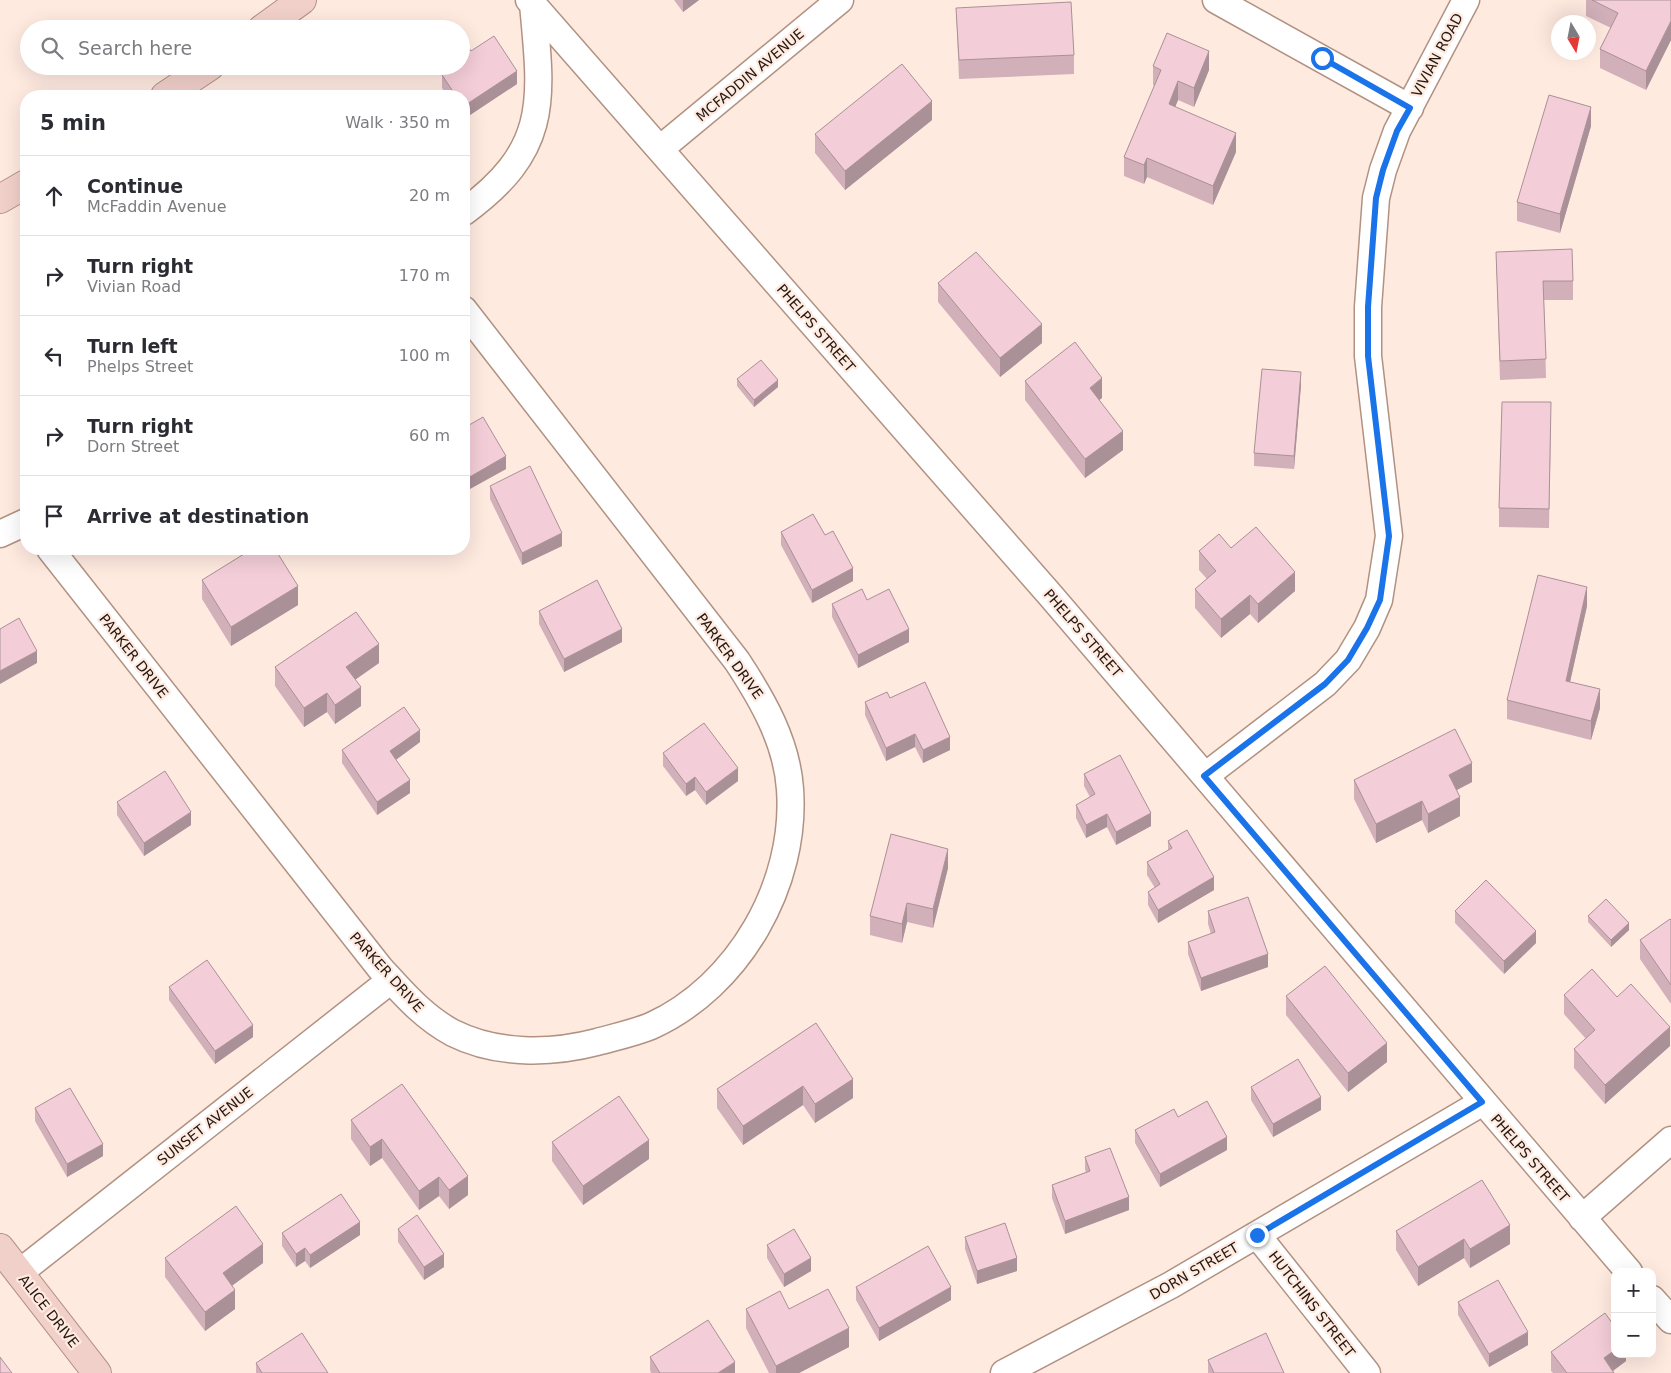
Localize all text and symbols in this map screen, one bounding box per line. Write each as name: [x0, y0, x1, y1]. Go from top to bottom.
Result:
street label: VIVIAN ROAD: [1408, 10, 1466, 100]
north arrow: [1551, 15, 1596, 60]
search box: [20, 20, 470, 75]
street label: MCFADDIN AVENUE: [693, 25, 807, 125]
icon: search: [38, 34, 66, 62]
text: Search here: [78, 37, 192, 59]
route start: [1311, 47, 1334, 70]
text: 5 min: [40, 111, 106, 135]
text: Walk · 350 m: [345, 113, 450, 132]
text: Continue: [87, 175, 183, 197]
icon: ahead: [40, 182, 68, 210]
text: 20 m: [409, 186, 450, 205]
text: McFaddin Avenue: [87, 197, 227, 216]
text: Turn right: [87, 255, 193, 277]
icon: right: [40, 262, 68, 290]
text: 170 m: [399, 266, 450, 285]
text: Vivian Road: [87, 277, 181, 296]
street label: PHELPS STREET: [774, 281, 859, 375]
text: Turn left: [87, 335, 178, 357]
icon: left: [40, 342, 68, 370]
text: 100 m: [399, 346, 450, 365]
text: Phelps Street: [87, 357, 193, 376]
text: Turn right: [87, 415, 193, 437]
icon: right: [40, 422, 68, 450]
text: 60 m: [409, 426, 450, 445]
text: Dorn Street: [87, 437, 179, 456]
icon: arrive: [40, 502, 68, 530]
text: Arrive at destination: [87, 505, 309, 527]
street label: PHELPS STREET: [1041, 586, 1126, 680]
street label: PARKER DRIVE: [694, 610, 766, 702]
street label: PARKER DRIVE: [96, 611, 172, 701]
street label: PARKER DRIVE: [347, 929, 427, 1015]
street label: SUNSET AVENUE: [154, 1084, 256, 1168]
street label: PHELPS STREET: [1488, 1111, 1573, 1205]
route end: [1246, 1224, 1269, 1247]
street label: DORN STREET: [1147, 1239, 1242, 1303]
street label: HUTCHINS STREET: [1266, 1248, 1359, 1361]
map controls: [1611, 1268, 1656, 1358]
button: +: [1611, 1268, 1656, 1313]
street label: ALICE DRIVE: [16, 1272, 82, 1350]
button: −: [1611, 1313, 1656, 1358]

